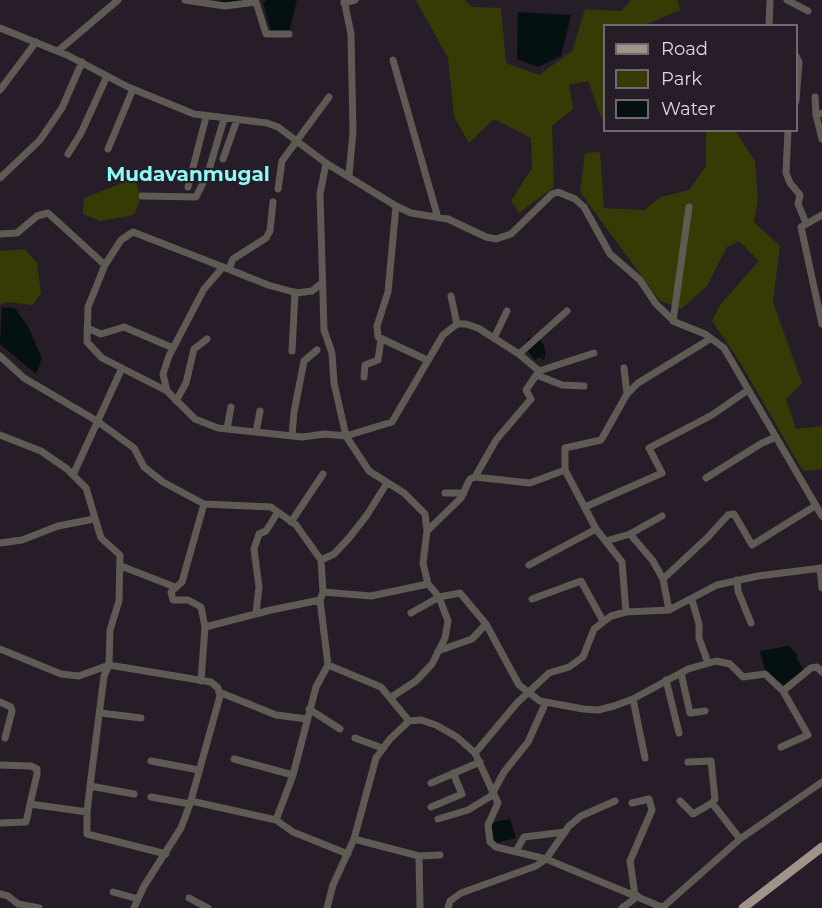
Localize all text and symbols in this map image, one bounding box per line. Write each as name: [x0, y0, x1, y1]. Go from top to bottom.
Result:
legend: [603, 24, 798, 132]
text: Road: [661, 38, 708, 60]
text: Park: [661, 68, 702, 90]
text: Water: [661, 98, 716, 120]
district label: Mudavanmugal: [106, 163, 270, 187]

